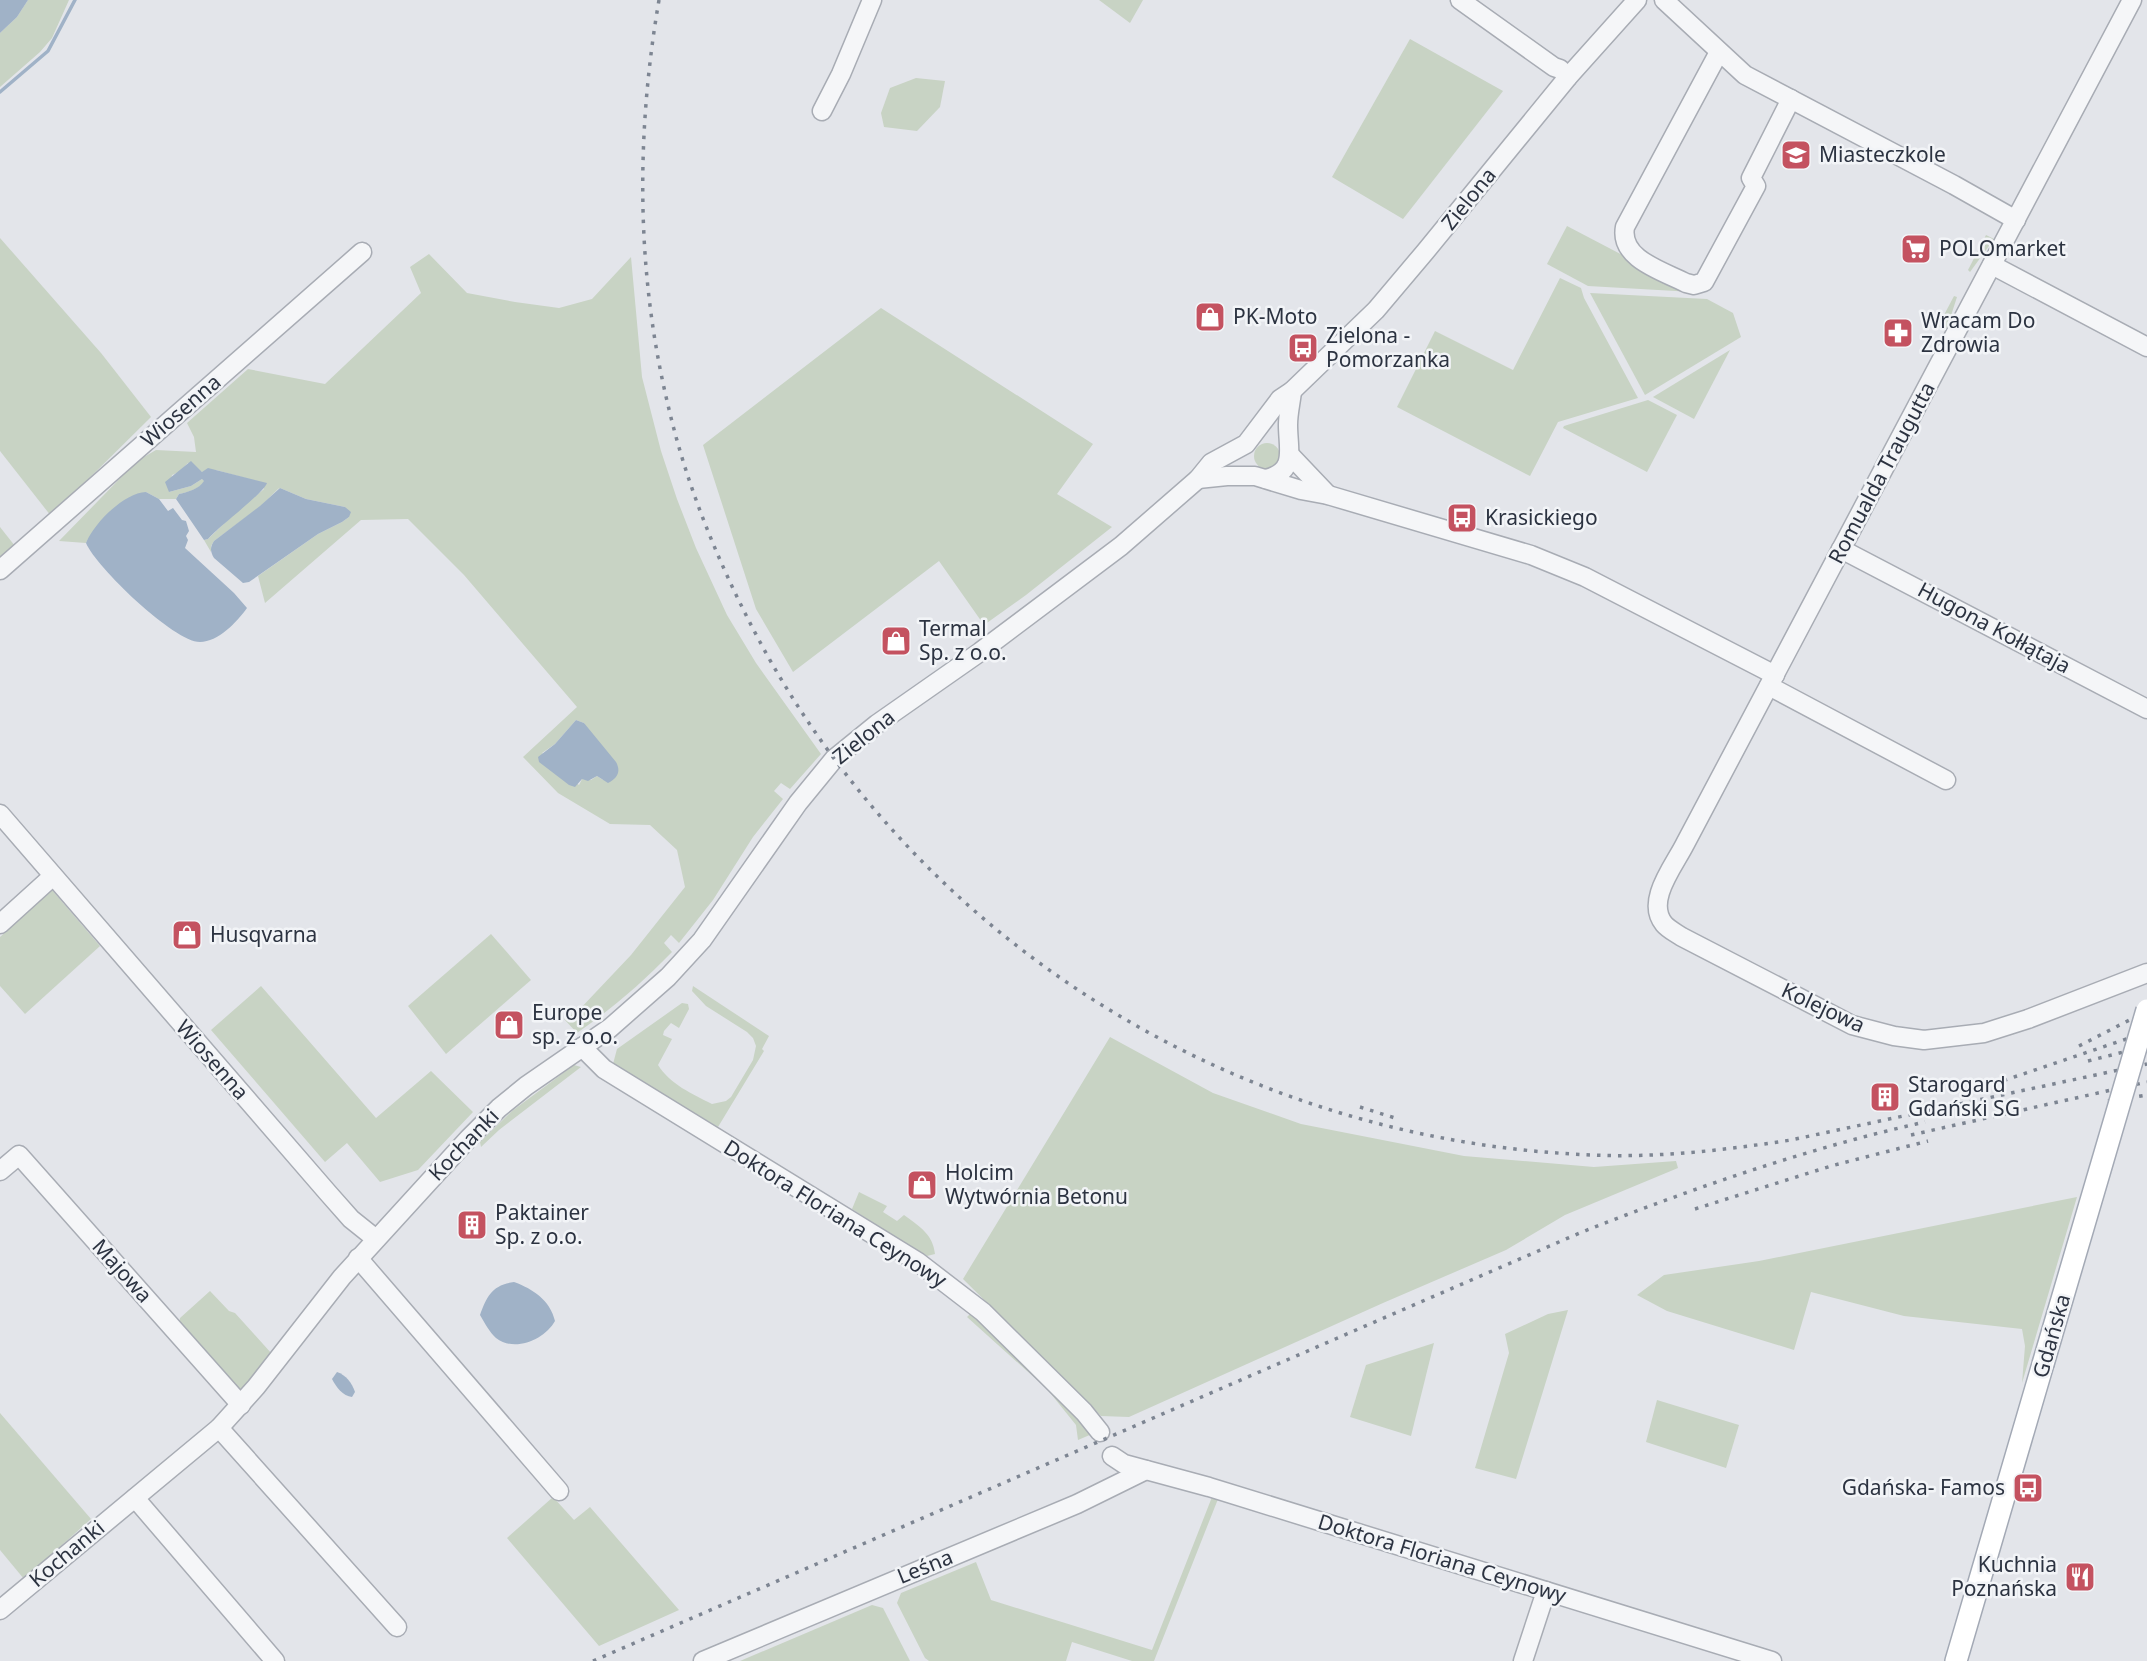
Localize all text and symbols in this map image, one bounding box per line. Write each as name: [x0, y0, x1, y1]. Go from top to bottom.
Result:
school or university icon: Miasteczkole: [1779, 138, 1813, 172]
place label: Miasteczkole: [1819, 140, 1946, 168]
street label: Zielona: [1435, 162, 1502, 235]
supermarket icon: POLOmarket: [1899, 232, 1933, 266]
place label: POLOmarket: [1939, 234, 2066, 262]
shop icon: PK-Moto: [1193, 300, 1227, 334]
place label: PK-Moto: [1233, 302, 1318, 330]
place label: Wracam Do Zdrowia: [1921, 306, 2035, 358]
pharmacy icon: Wracam Do Zdrowia: [1881, 316, 1915, 350]
place label: Zielona - Pomorzanka: [1326, 321, 1450, 373]
bus stop icon: Zielona - Pomorzanka: [1286, 331, 1320, 365]
street label: Wiosenna: [134, 368, 226, 453]
street label: Romualda Traugutta: [1821, 377, 1941, 568]
bus stop icon: Krasickiego: [1445, 501, 1479, 535]
place label: Krasickiego: [1485, 503, 1598, 531]
street label: Hugona Kołłątaja: [1913, 575, 2076, 679]
place label: Termal Sp. z o.o.: [919, 614, 1007, 666]
shop icon: Termal Sp. z o.o.: [879, 624, 913, 658]
street label: Zielona: [827, 703, 900, 770]
shop icon: Husqvarna: [170, 918, 204, 952]
place label: Husqvarna: [210, 920, 317, 948]
street label: Kolejowa: [1777, 976, 1870, 1039]
place label: Europe sp. z o.o.: [532, 998, 618, 1050]
shop icon: Europe sp. z o.o.: [492, 1008, 526, 1042]
street label: Wiosenna: [170, 1013, 255, 1105]
place label: Starogard Gdański SG: [1908, 1070, 2020, 1122]
building icon: Starogard Gdański SG: [1868, 1080, 1902, 1114]
street label: Kochanki: [422, 1102, 505, 1186]
street label: Doktora Floriana Ceynowy: [719, 1133, 953, 1294]
place label: Holcim Wytwórnia Betonu: [945, 1158, 1128, 1210]
shop icon: Holcim Wytwórnia Betonu: [905, 1168, 939, 1202]
place label: Paktainer Sp. z o.o.: [495, 1198, 589, 1250]
building icon: Paktainer Sp. z o.o.: [455, 1208, 489, 1242]
street label: Majowa: [87, 1232, 159, 1308]
street label: Gdańska: [2026, 1291, 2076, 1381]
bus stop icon: Gdańska- Famos: [2011, 1471, 2045, 1505]
place label: Gdańska- Famos: [1842, 1473, 2005, 1501]
street label: Doktora Floriana Ceynowy: [1315, 1507, 1570, 1609]
street label: Kochanki: [23, 1514, 110, 1593]
street label: Leśna: [893, 1542, 957, 1590]
place label: Kuchnia Poznańska: [1951, 1550, 2057, 1602]
restaurant icon: Kuchnia Poznańska: [2063, 1560, 2097, 1594]

